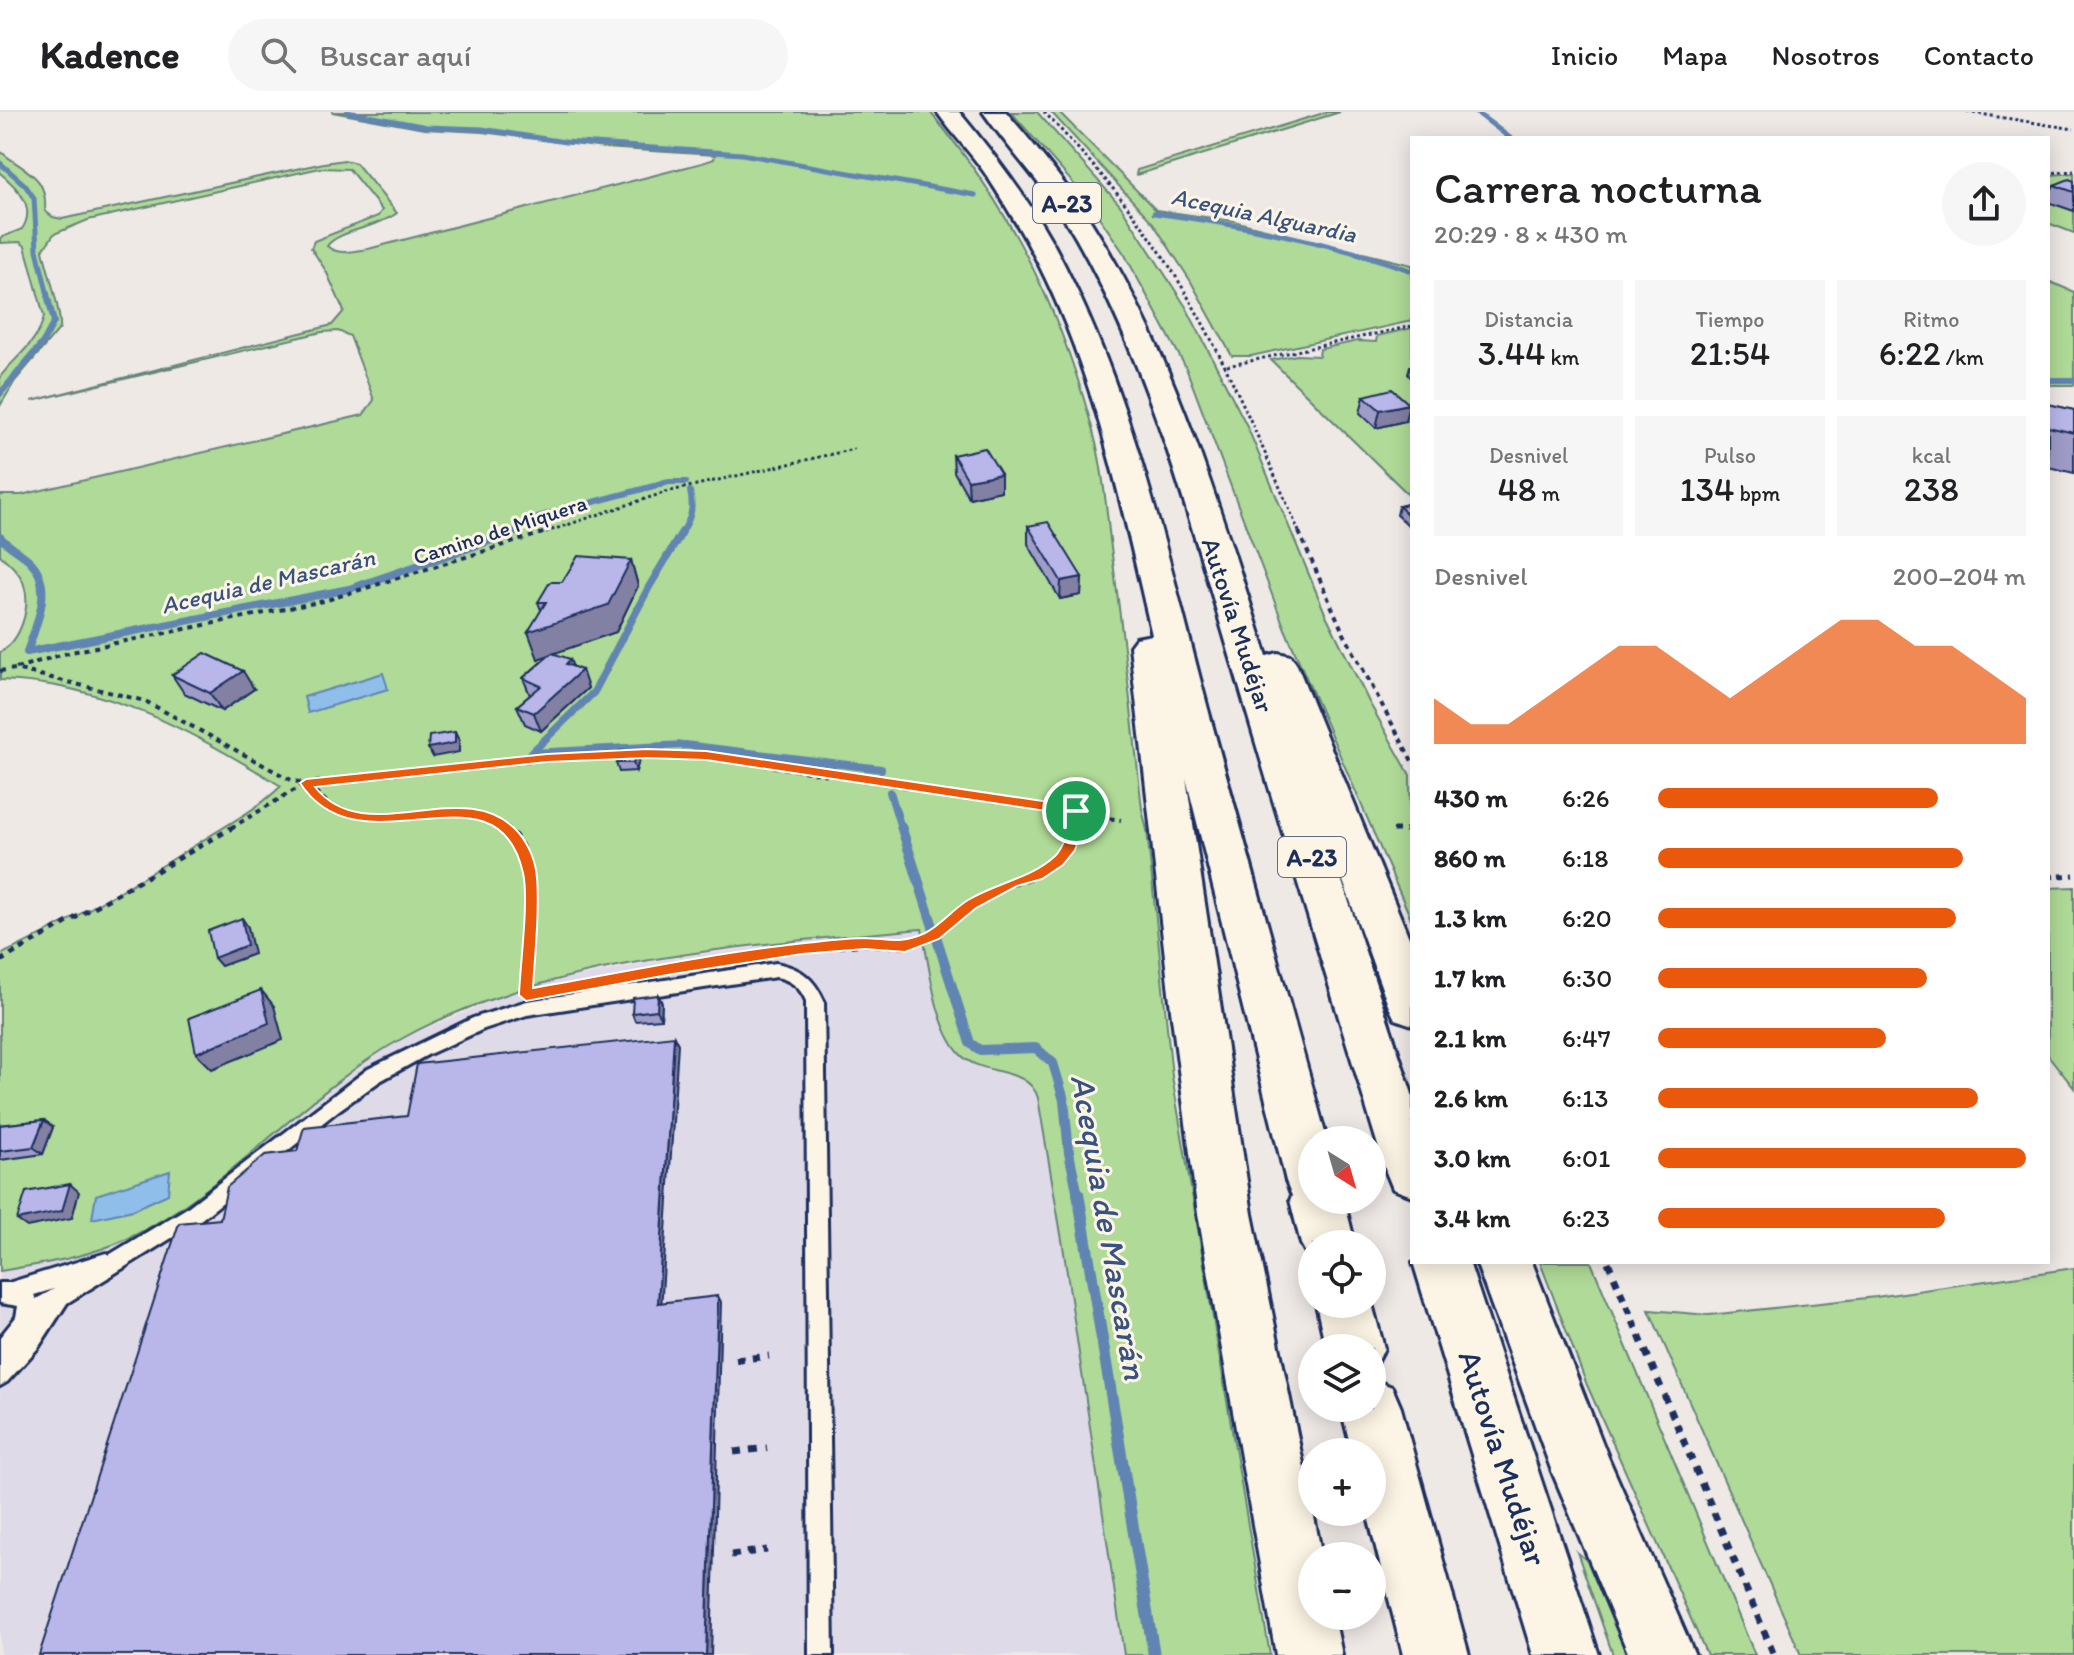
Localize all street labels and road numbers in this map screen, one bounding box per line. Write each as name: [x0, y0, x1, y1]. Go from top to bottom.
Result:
road number: A-23: [1033, 183, 1101, 223]
street label: Camino de Miquera: [410, 489, 590, 571]
street label: Autovía Mudéjar: [1195, 533, 1281, 717]
road number: A-23: [1278, 837, 1346, 877]
street label: Autovía Mudéjar: [1450, 1345, 1556, 1571]

